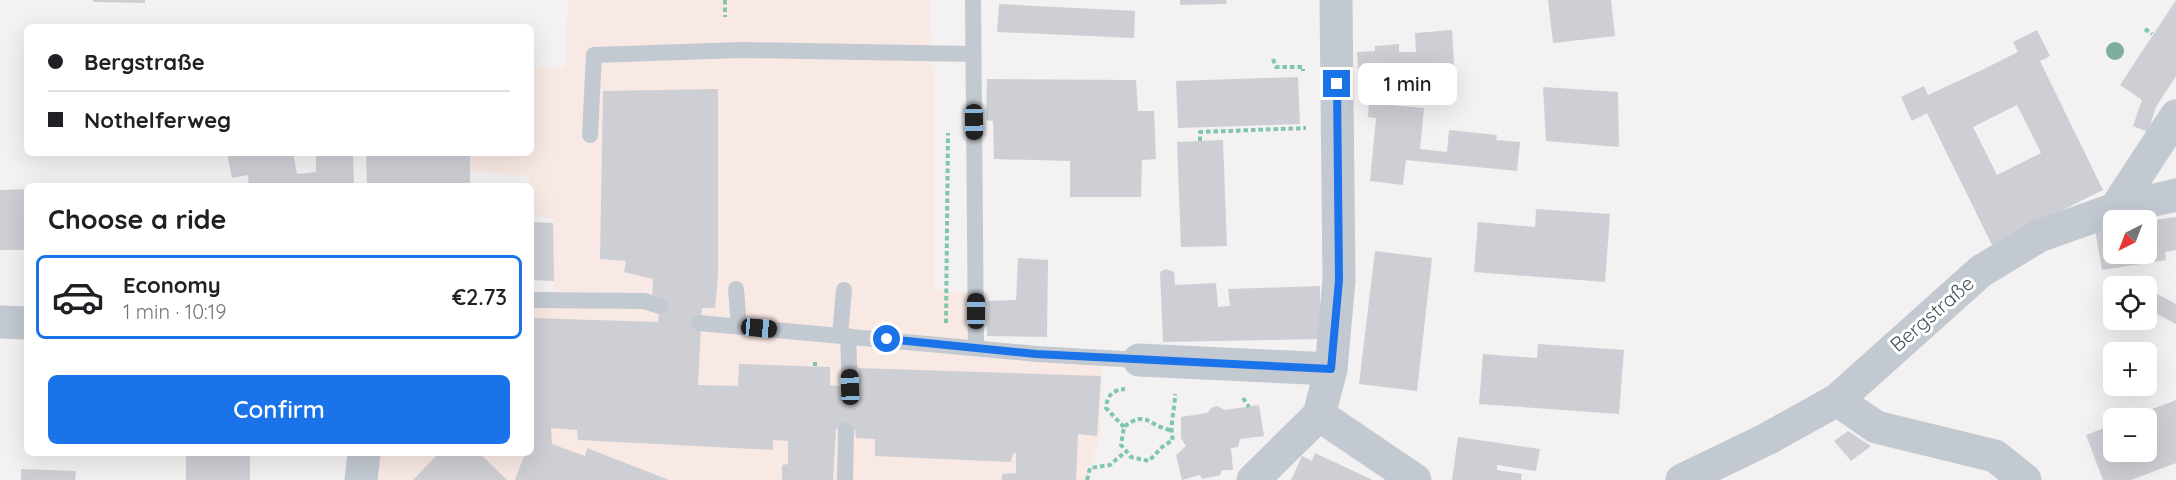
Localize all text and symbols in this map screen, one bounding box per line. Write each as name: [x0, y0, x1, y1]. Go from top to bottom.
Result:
text: Bergstraße: [84, 48, 205, 76]
callout: 1 min: [1358, 63, 1457, 105]
route end: [1323, 70, 1350, 97]
text: 1 min: [1384, 71, 1431, 96]
car: [965, 104, 983, 140]
text: Nothelferweg: [84, 106, 231, 134]
text: Choose a ride: [48, 202, 226, 236]
north arrow: [2103, 210, 2157, 264]
map controls: [2103, 210, 2157, 462]
icon: car: [51, 270, 105, 324]
street label: Bergstraße: [1885, 270, 1979, 357]
text: Economy: [123, 271, 221, 299]
button: locate: [2103, 276, 2157, 330]
text: €2.73: [452, 283, 507, 311]
car: [967, 293, 985, 329]
text: 1 min · 10:19: [123, 299, 226, 324]
car: [740, 317, 778, 339]
route start: [873, 325, 900, 352]
button: +: [2103, 342, 2157, 396]
car: [840, 369, 860, 405]
button: Confirm: [48, 375, 510, 444]
button: −: [2103, 408, 2157, 462]

